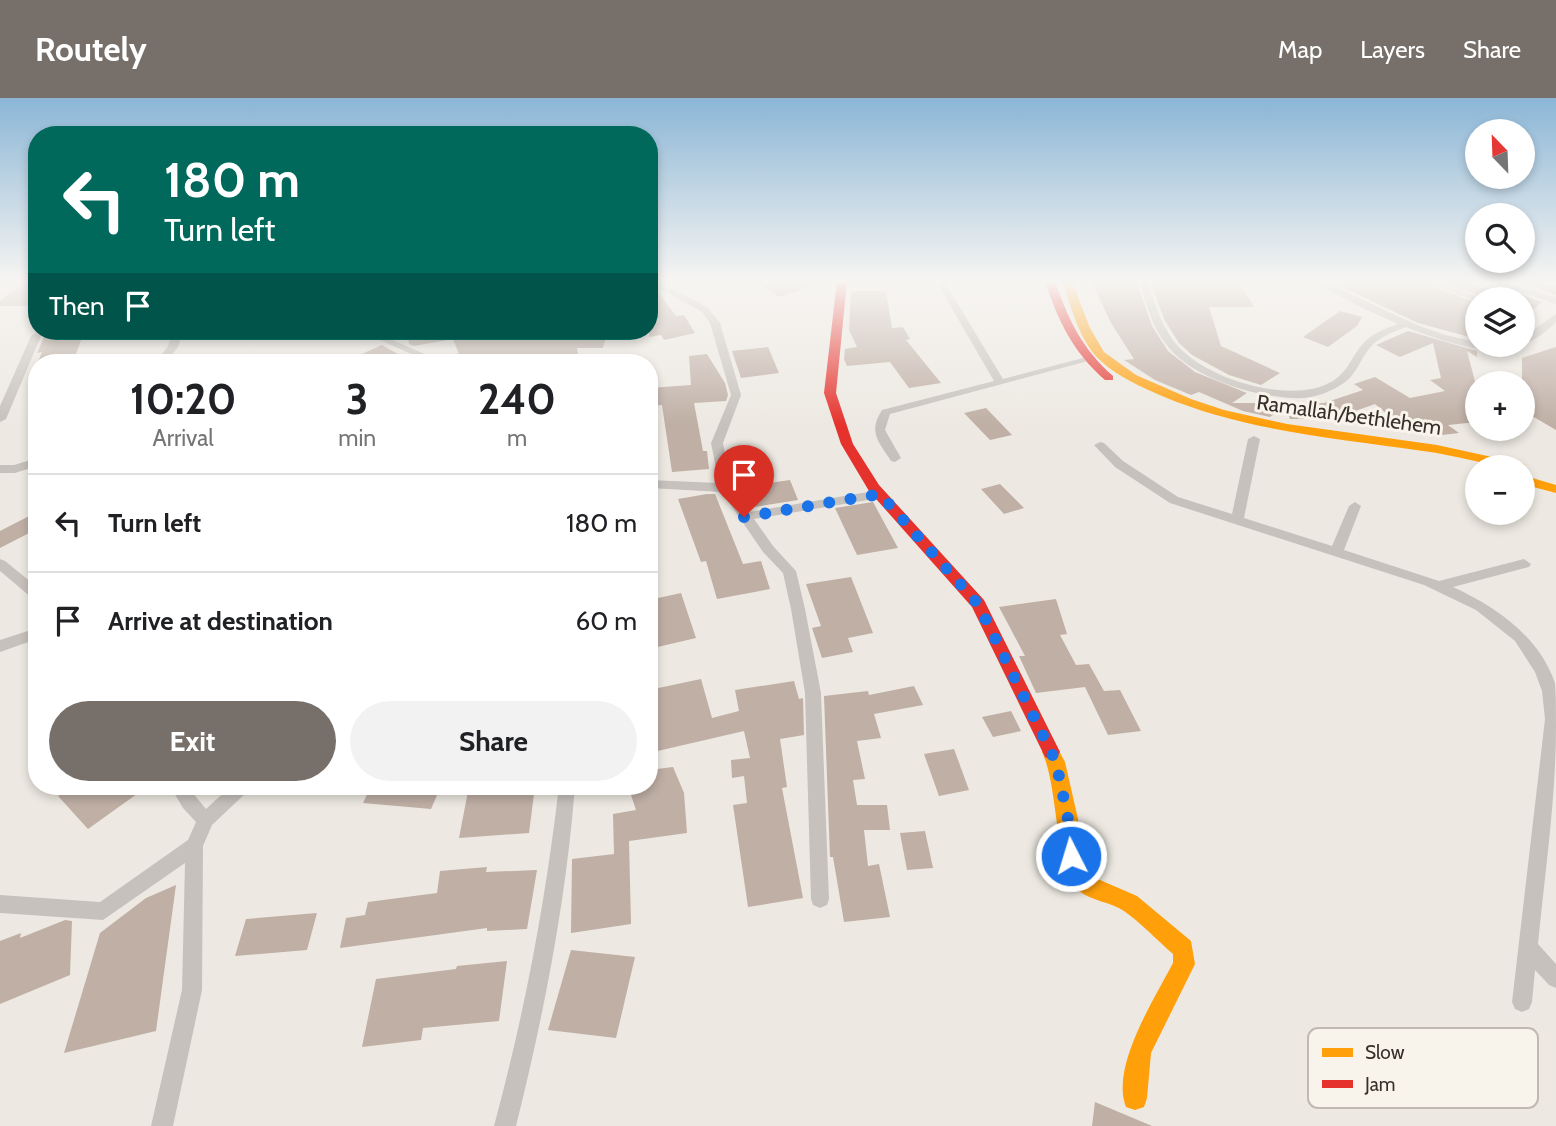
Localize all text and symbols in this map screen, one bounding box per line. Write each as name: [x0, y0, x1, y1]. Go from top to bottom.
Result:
text: Routely: [35, 29, 147, 69]
text: Map: [1278, 35, 1322, 64]
text: Layers: [1360, 35, 1425, 64]
text: Share: [1463, 35, 1521, 64]
north arrow: [1465, 119, 1535, 189]
map controls: [1465, 119, 1535, 525]
text: 180 m: [164, 150, 300, 209]
icon: left: [49, 154, 140, 245]
button: search: [1465, 203, 1535, 273]
text: Turn left: [164, 210, 275, 249]
icon: arrive: [119, 287, 157, 325]
button: layers: [1465, 287, 1535, 357]
text: Then: [49, 290, 105, 322]
button: +: [1465, 371, 1535, 441]
text: 10:20: [130, 373, 236, 425]
text: 3: [346, 373, 368, 425]
text: 240: [478, 373, 556, 425]
street label: Ramallah/bethlehem: [1255, 389, 1443, 440]
text: Arrival: [152, 424, 214, 452]
text: min: [338, 424, 376, 452]
text: m: [507, 424, 527, 452]
pin: [714, 445, 774, 517]
button: −: [1465, 455, 1535, 525]
icon: arrive: [725, 456, 763, 494]
icon: left: [49, 504, 87, 542]
text: Turn left: [108, 507, 201, 539]
text: 180 m: [566, 507, 637, 539]
icon: arrive: [49, 602, 87, 640]
text: Arrive at destination: [108, 605, 333, 637]
text: 60 m: [575, 605, 637, 637]
button: Exit: [49, 701, 336, 781]
button: Share: [350, 701, 637, 781]
position arrow: [1034, 819, 1108, 893]
legend: [1308, 1028, 1538, 1108]
text: Slow: [1365, 1041, 1405, 1064]
text: Jam: [1364, 1073, 1395, 1096]

